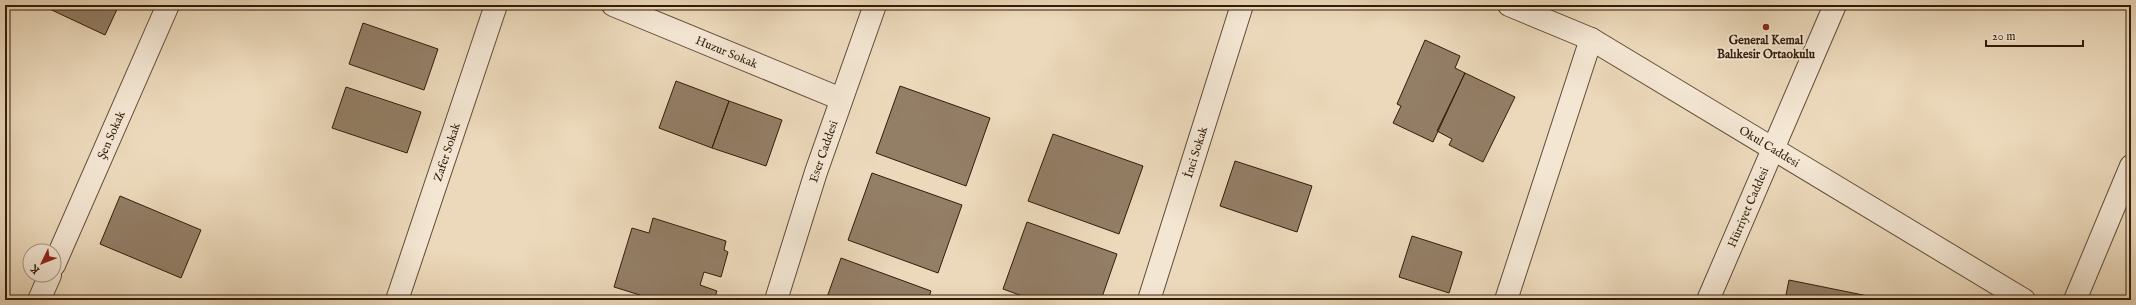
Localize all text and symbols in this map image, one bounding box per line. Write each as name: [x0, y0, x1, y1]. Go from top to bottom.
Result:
marker: General Kemal Balıkesir Ortaokulu: [1761, 22, 1771, 32]
scale bar: [1986, 22, 2083, 48]
text: 20 m: [1992, 29, 2015, 44]
street label: Huzur Sokak: [693, 33, 760, 72]
place label: General Kemal Balıkesir Ortaokulu: [1717, 33, 1816, 62]
street label: Şen Sokak: [94, 108, 129, 162]
street label: Eser Caddesi: [806, 119, 842, 184]
street label: Zafer Sokak: [430, 120, 464, 184]
street label: Okul Caddesi: [1736, 123, 1802, 171]
street label: İnci Sokak: [1180, 124, 1211, 180]
street label: Hürriyet Caddesi: [1725, 165, 1772, 250]
north arrow: [22, 243, 62, 283]
text: K: [27, 261, 43, 277]

